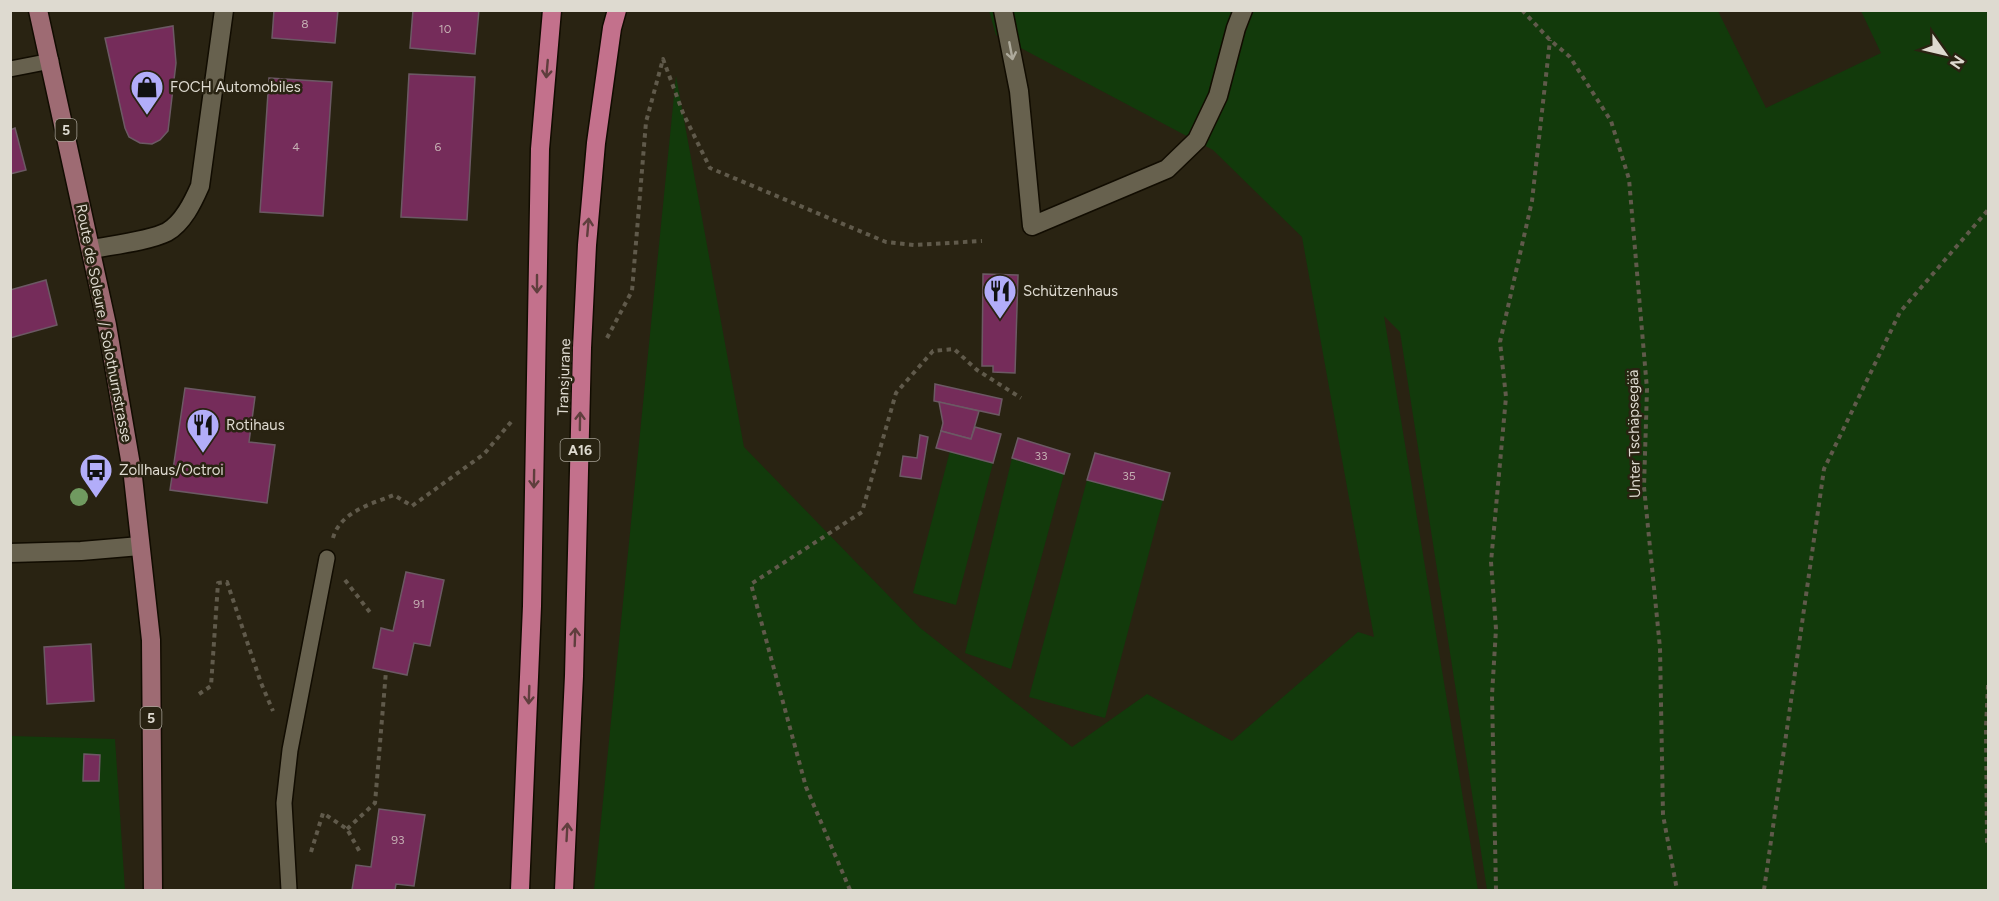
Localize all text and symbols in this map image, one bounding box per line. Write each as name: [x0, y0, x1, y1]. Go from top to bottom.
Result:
house number: 8: [301, 17, 309, 31]
house number: 10: [439, 22, 452, 36]
north arrow: [1915, 24, 1975, 84]
one-way arrow: [1006, 41, 1017, 60]
text: N: [1946, 52, 1968, 73]
one-way arrow: [541, 58, 552, 78]
shop icon: FOCH Automobiles: [129, 69, 165, 116]
place label: FOCH Automobiles: [170, 78, 301, 96]
road number: 5: [56, 119, 76, 141]
house number: 4: [292, 140, 300, 154]
house number: 6: [435, 140, 442, 154]
street label: Route de Soleure / Solothurnstrasse: [72, 202, 136, 444]
one-way arrow: [583, 217, 594, 237]
restaurant icon: Schützenhaus: [982, 273, 1018, 320]
one-way arrow: [531, 274, 543, 294]
place label: Schützenhaus: [1023, 282, 1118, 300]
street label: Transjurane: [554, 338, 574, 416]
street label: Unter Tschäpsegää: [1624, 370, 1644, 498]
restaurant icon: Rotihaus: [185, 407, 221, 454]
one-way arrow: [575, 412, 586, 432]
place label: Rotihaus: [226, 416, 285, 434]
road number: A16: [560, 439, 600, 461]
house number: 33: [1034, 449, 1048, 463]
bus stop icon: Zollhaus/Octroi: [78, 452, 114, 499]
place label: Zollhaus/Octroi: [119, 461, 224, 479]
one-way arrow: [529, 469, 540, 489]
house number: 35: [1122, 469, 1136, 483]
house number: 91: [413, 597, 425, 611]
one-way arrow: [569, 628, 581, 648]
one-way arrow: [523, 685, 534, 705]
road number: 5: [140, 707, 162, 729]
one-way arrow: [561, 823, 572, 843]
house number: 93: [391, 833, 405, 847]

